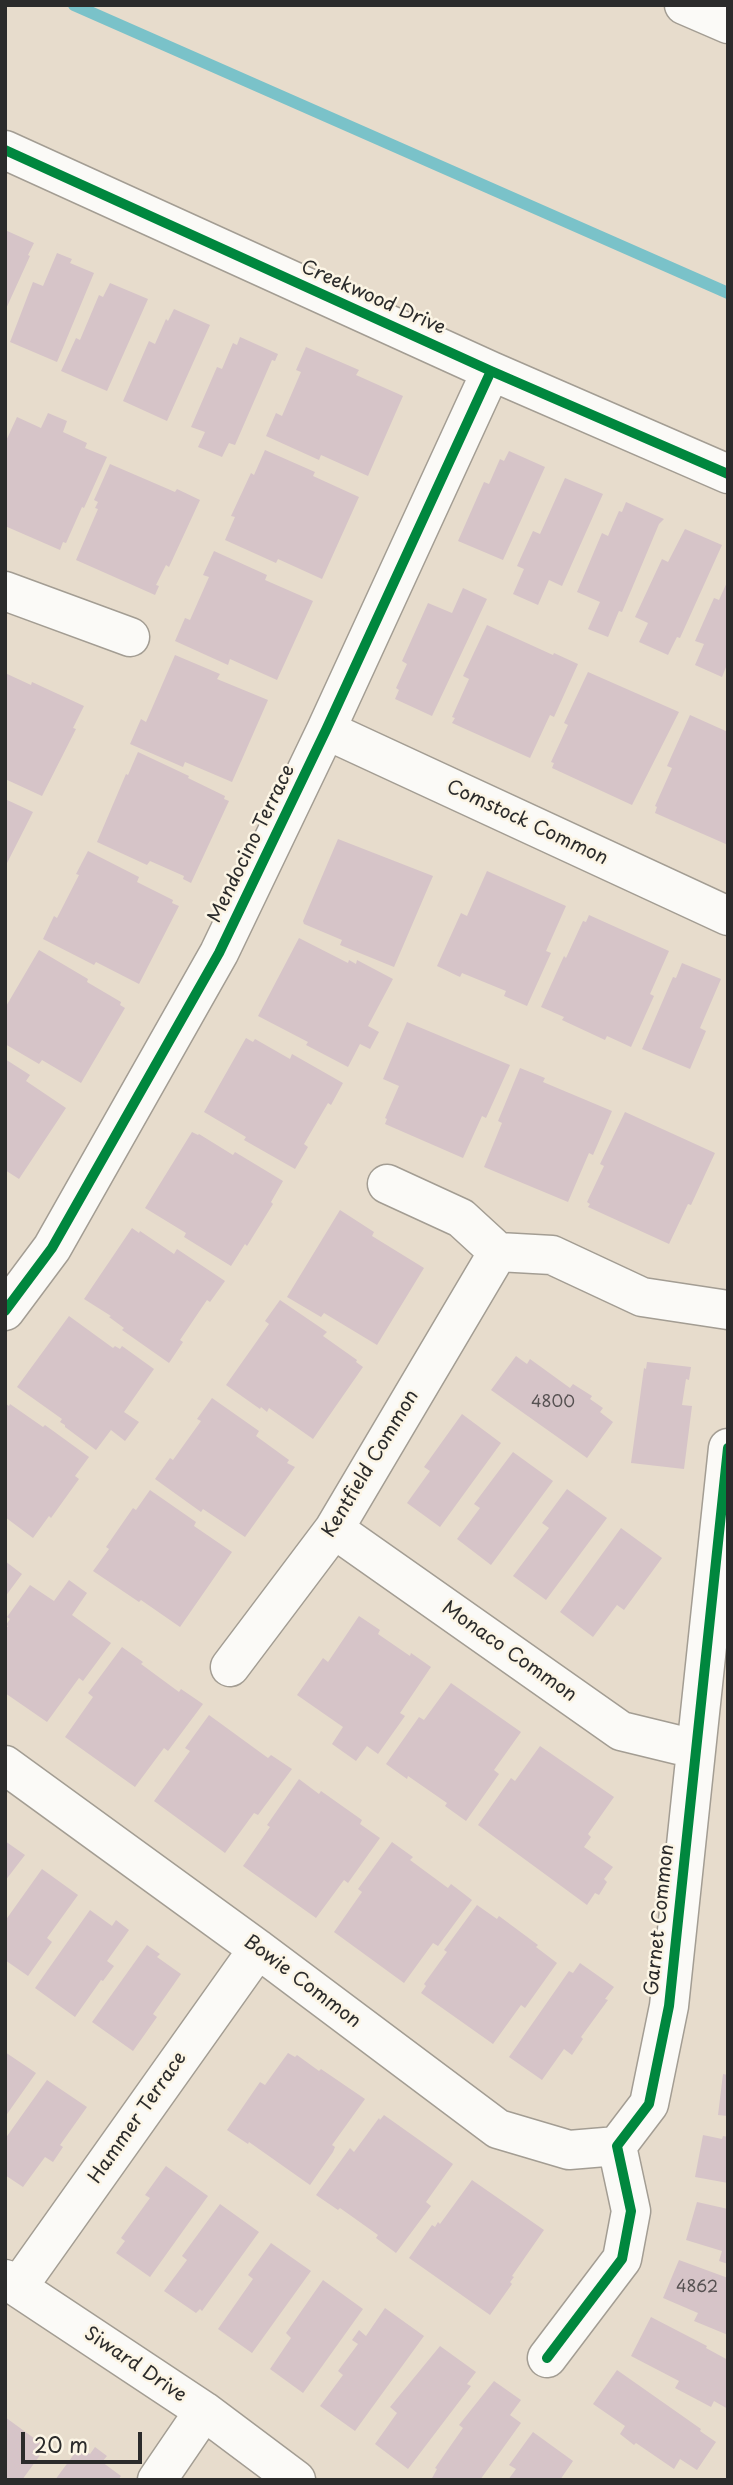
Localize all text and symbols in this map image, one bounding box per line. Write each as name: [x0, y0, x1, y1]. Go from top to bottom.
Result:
street label: Creekwood Drive: [297, 256, 449, 340]
street label: Mendocino Terrace: [204, 761, 300, 927]
street label: Comstock Common: [443, 776, 611, 870]
street label: Kentfield Common: [318, 1386, 424, 1542]
house number: 4800: [531, 1393, 575, 1413]
street label: Monaco Common: [437, 1597, 581, 1707]
street label: Garnet Common: [641, 1843, 679, 1997]
street label: Bowie Common: [239, 1931, 365, 2033]
street label: Hammer Terrace: [84, 2048, 192, 2188]
house number: 4862: [676, 2278, 718, 2298]
street label: Siward Drive: [79, 2322, 191, 2408]
scale bar: [24, 2418, 145, 2462]
text: 20 m: [34, 2428, 88, 2460]

